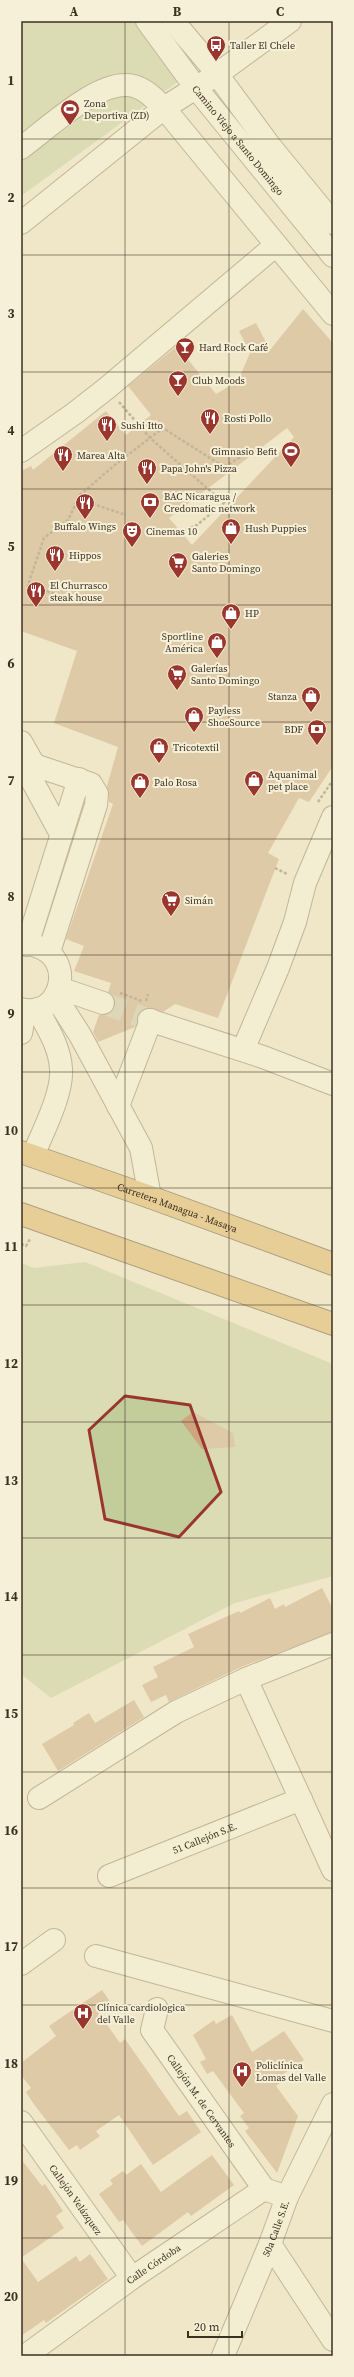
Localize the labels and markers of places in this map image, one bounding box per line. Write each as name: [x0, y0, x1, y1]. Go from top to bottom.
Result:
bus stop icon: Taller El Chele: [205, 34, 227, 62]
place label: Taller El Chele: [230, 39, 295, 52]
place label: Zona Deportiva (ZD): [84, 97, 149, 122]
sports icon: Zona Deportiva (ZD): [59, 98, 81, 126]
bar icon: Hard Rock Café: [174, 336, 196, 364]
place label: Hard Rock Café: [199, 341, 268, 354]
bar icon: Club Moods: [167, 369, 189, 397]
place label: Club Moods: [192, 374, 245, 387]
restaurant icon: Rosti Pollo: [199, 407, 221, 435]
place label: Rosti Pollo: [224, 412, 272, 425]
restaurant icon: Sushi Itto: [96, 414, 118, 442]
place label: Sushi Itto: [121, 419, 164, 432]
sports icon: Gimnasio Befit: [280, 440, 302, 468]
restaurant icon: Marea Alta: [52, 444, 74, 472]
place label: Gimnasio Befit: [211, 445, 278, 458]
place label: Marea Alta: [77, 449, 126, 462]
restaurant icon: Papa John's Pizza: [136, 457, 158, 485]
place label: Papa John's Pizza: [161, 462, 238, 475]
place label: BAC Nicaragua / Credomatic network: [164, 490, 256, 515]
bank icon: BAC Nicaragua / Credomatic network: [139, 491, 161, 519]
restaurant icon: Buffalo Wings: [74, 492, 96, 520]
shop icon: Hush Puppies: [220, 517, 242, 545]
place label: Buffalo Wings: [54, 520, 116, 533]
theatre icon: Cinemas 10: [121, 520, 143, 548]
place label: Hush Puppies: [245, 522, 307, 535]
place label: Cinemas 10: [146, 525, 197, 538]
restaurant icon: Hippos: [44, 544, 66, 572]
place label: Hippos: [69, 549, 101, 562]
place label: Galeries Santo Domingo: [192, 550, 261, 575]
supermarket icon: Galeries Santo Domingo: [167, 551, 189, 579]
place label: El Churrasco steak house: [50, 579, 108, 604]
restaurant icon: El Churrasco steak house: [25, 580, 47, 608]
shop icon: HP: [220, 602, 242, 630]
place label: HP: [245, 607, 259, 620]
place label: Sportline América: [162, 630, 204, 655]
shop icon: Sportline América: [206, 631, 228, 659]
place label: Galerías Santo Domingo: [191, 662, 260, 687]
supermarket icon: Galerías Santo Domingo: [166, 663, 188, 691]
shop icon: Stanza: [300, 685, 322, 713]
place label: Stanza: [268, 690, 298, 703]
place label: Payless ShoeSource: [208, 704, 260, 729]
shop icon: Payless ShoeSource: [183, 705, 205, 733]
bank icon: BDF: [306, 718, 328, 746]
place label: BDF: [284, 723, 303, 736]
shop icon: Tricotextil: [148, 736, 170, 764]
place label: Tricotextil: [173, 741, 219, 754]
place label: Aquanimal pet place: [268, 768, 317, 793]
shop icon: Aquanimal pet place: [243, 769, 265, 797]
shop icon: Palo Rosa: [129, 771, 151, 799]
place label: Palo Rosa: [154, 776, 198, 789]
supermarket icon: Simán: [160, 889, 182, 917]
place label: Simán: [185, 894, 213, 907]
place label: Clínica cardiologica del Valle: [97, 2001, 186, 2026]
hospital icon: Clínica cardiologica del Valle: [72, 2002, 94, 2030]
place label: Policlínica Lomas del Valle: [256, 2059, 326, 2084]
hospital icon: Policlínica Lomas del Valle: [231, 2060, 253, 2088]

